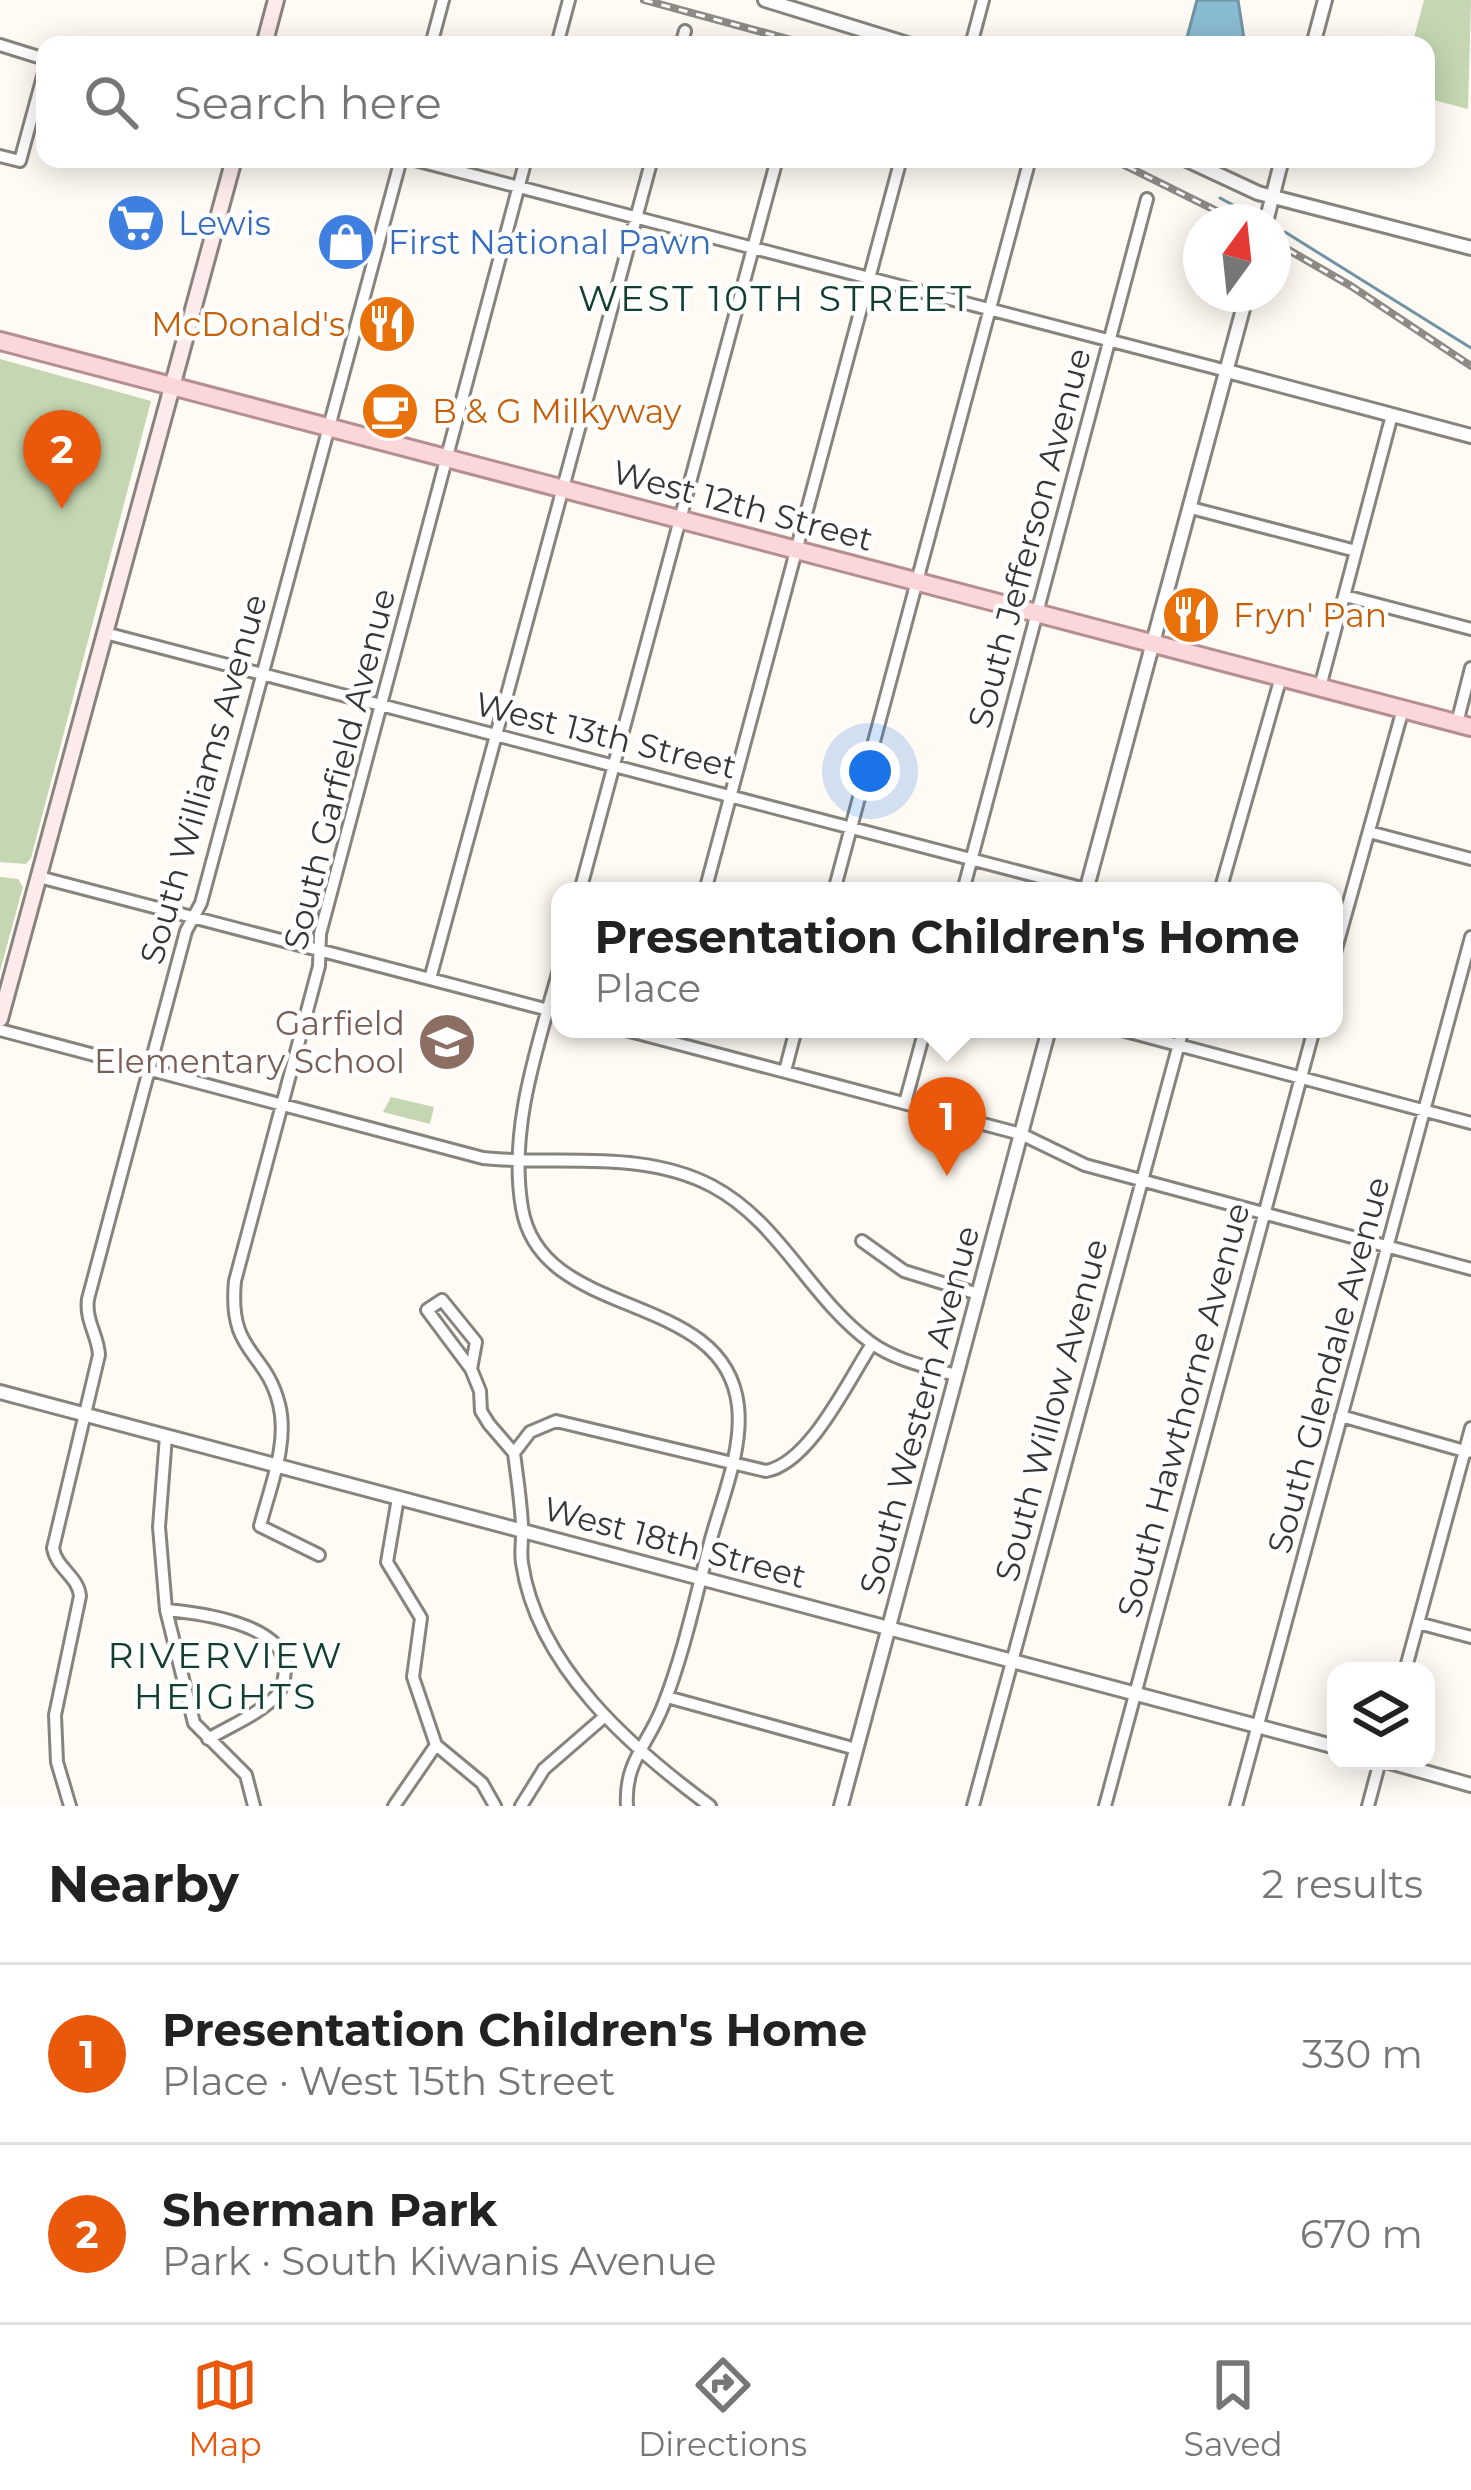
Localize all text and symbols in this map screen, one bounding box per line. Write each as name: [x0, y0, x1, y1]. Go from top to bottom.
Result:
search box: [36, 36, 1435, 168]
icon: search: [78, 69, 144, 135]
text: Search here: [174, 75, 442, 130]
supermarket icon: Lewis: [105, 192, 167, 254]
place label: Lewis: [178, 203, 271, 243]
north arrow: [1183, 204, 1291, 312]
shop icon: First National Pawn: [315, 211, 377, 273]
place label: First National Pawn: [388, 222, 711, 262]
district label: WEST 10TH STREET: [578, 276, 974, 320]
restaurant icon: McDonald's: [356, 293, 418, 355]
place label: McDonald's: [151, 304, 345, 344]
street label: South Jefferson Avenue: [959, 344, 1099, 732]
cafe icon: B & G Milkyway: [359, 380, 421, 442]
place label: B & G Milkyway: [432, 391, 681, 431]
pin: 2: [23, 410, 101, 509]
street label: West 12th Street: [609, 451, 877, 559]
street label: South Garfield Avenue: [275, 584, 403, 954]
restaurant icon: Fryn' Pan: [1160, 584, 1222, 646]
street label: South Williams Avenue: [131, 589, 275, 969]
place label: Fryn' Pan: [1233, 595, 1387, 635]
street label: West 13th Street: [471, 683, 741, 787]
your location: [840, 741, 900, 801]
popup: [551, 882, 1343, 1038]
text: Presentation Children's Home: [594, 909, 1300, 964]
text: Place: [594, 964, 701, 1012]
place label: Garfield Elementary School: [94, 1003, 405, 1081]
school or university icon: Garfield Elementary School: [416, 1011, 478, 1073]
pin: 1: [908, 1077, 986, 1176]
street label: South Glendale Avenue: [1258, 1172, 1398, 1558]
street label: South Hawthorne Avenue: [1108, 1198, 1258, 1622]
street label: South Western Avenue: [851, 1222, 987, 1598]
street label: South Willow Avenue: [986, 1235, 1116, 1585]
street label: West 18th Street: [539, 1488, 811, 1596]
district label: RIVERVIEW HEIGHTS: [107, 1633, 345, 1718]
map controls: [1327, 1662, 1435, 1770]
button: layers: [1327, 1662, 1435, 1770]
text: Nearby: [48, 1853, 239, 1915]
text: 2 results: [1262, 1860, 1423, 1908]
text: Presentation Children's Home: [162, 2002, 867, 2057]
text: 1: [79, 2030, 95, 2078]
text: 330 m: [1302, 2030, 1423, 2078]
text: Place · West 15th Street: [162, 2057, 615, 2105]
text: Sherman Park: [162, 2182, 497, 2237]
text: 2: [75, 2210, 99, 2258]
text: 670 m: [1300, 2210, 1423, 2258]
text: Park · South Kiwanis Avenue: [162, 2237, 716, 2285]
tab: Map: [188, 2352, 262, 2464]
tab: Directions: [638, 2352, 807, 2464]
tab: Saved: [1184, 2352, 1283, 2464]

